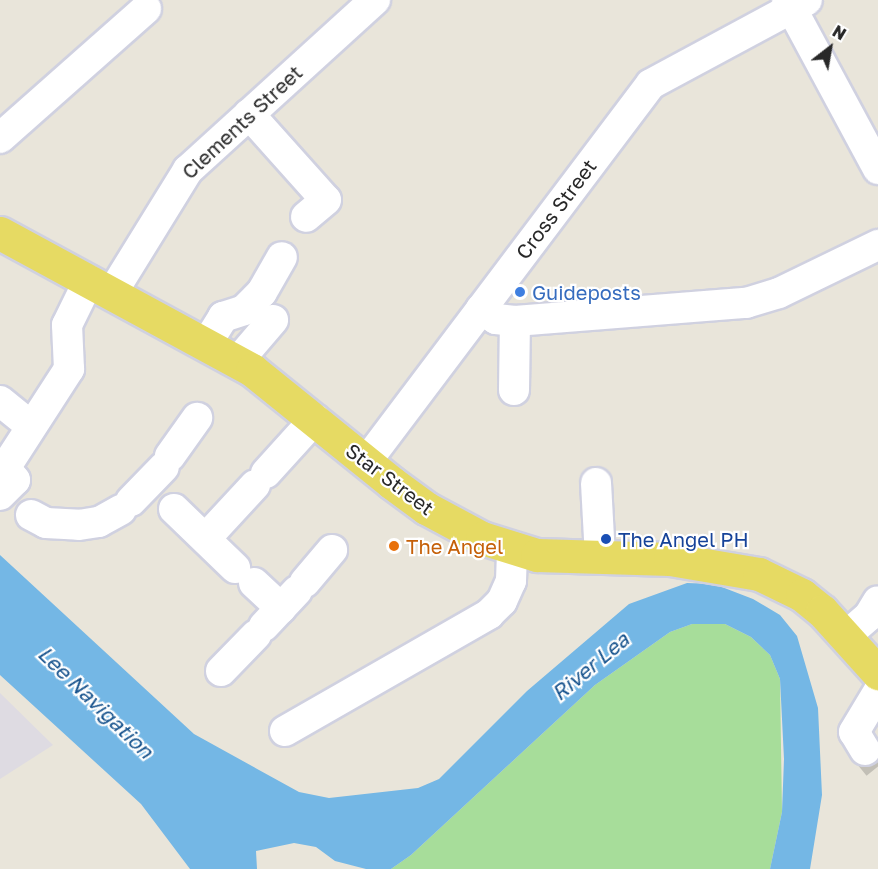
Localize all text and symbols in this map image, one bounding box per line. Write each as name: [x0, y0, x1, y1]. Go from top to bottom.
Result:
north arrow: [800, 18, 860, 78]
text: N: [829, 21, 850, 44]
street label: Clements Street: [177, 60, 307, 184]
street label: Cross Street: [511, 154, 601, 264]
place label: Guideposts: [532, 280, 641, 304]
marker: Guideposts: [513, 285, 527, 299]
street label: Star Street: [341, 438, 439, 520]
place label: The Angel PH: [618, 527, 749, 551]
marker: The Angel PH: [599, 532, 613, 546]
place label: The Angel: [406, 534, 503, 558]
marker: The Angel: [387, 539, 401, 553]
water label: River Lea: [546, 627, 634, 705]
water label: Lee Navigation: [33, 641, 159, 763]

